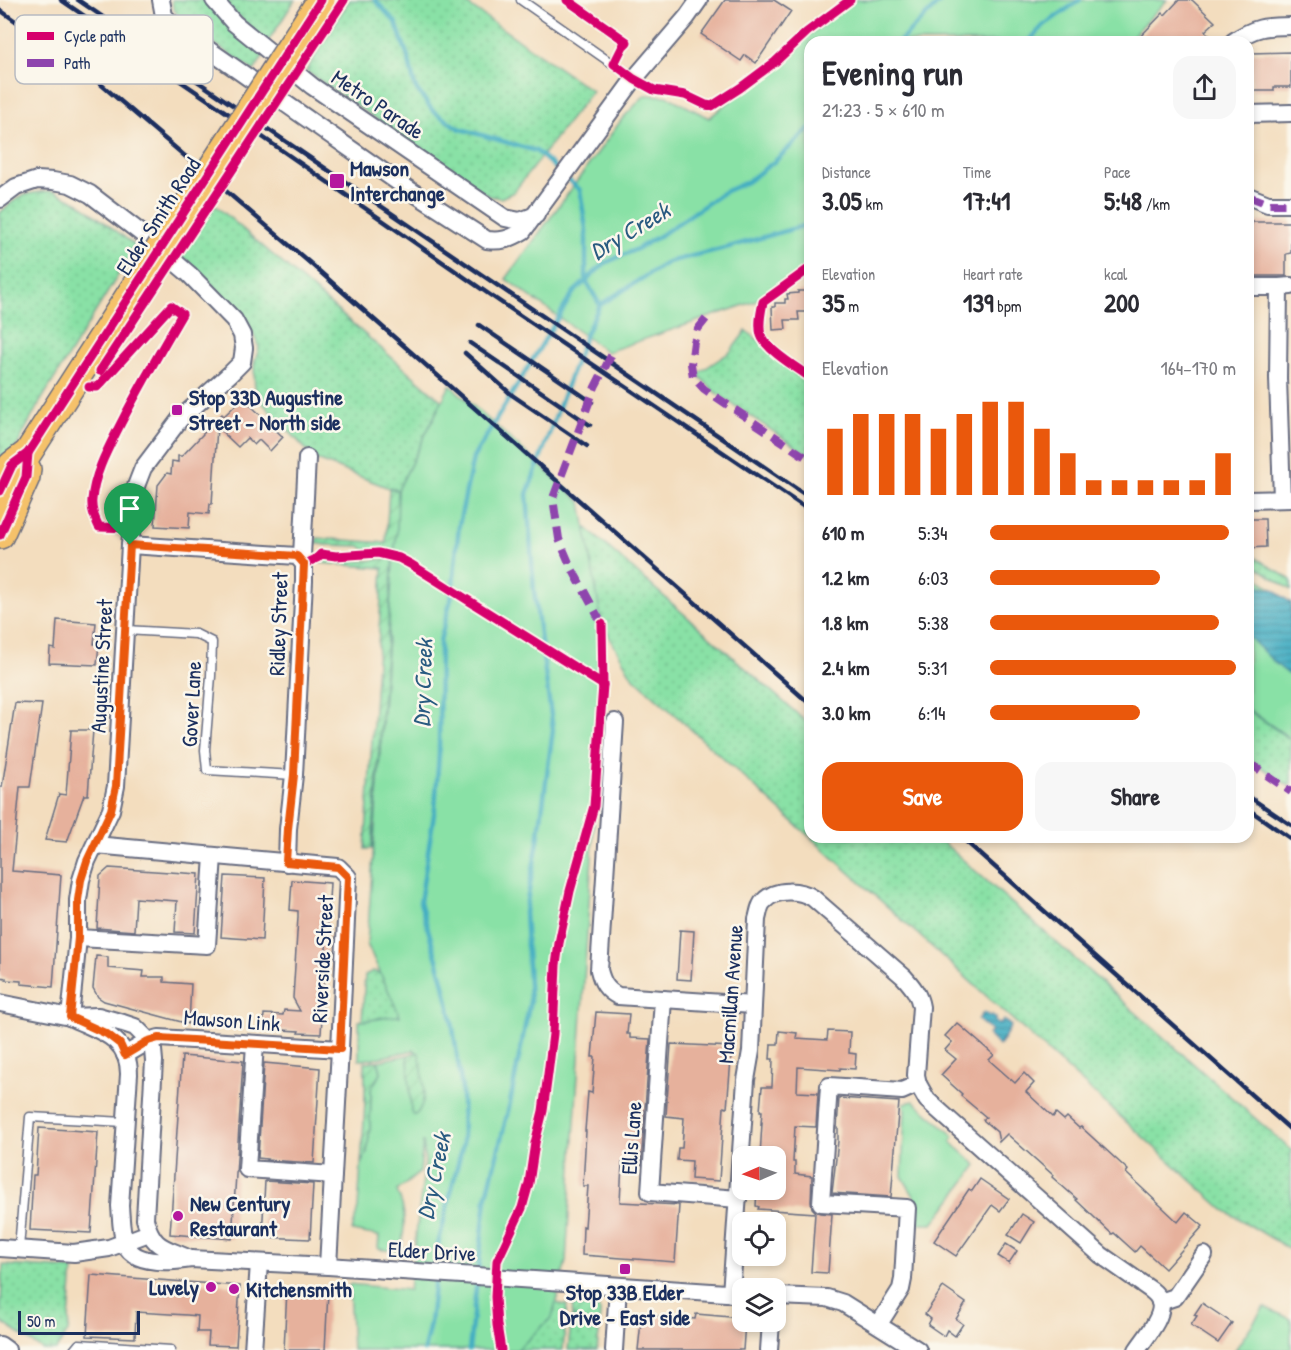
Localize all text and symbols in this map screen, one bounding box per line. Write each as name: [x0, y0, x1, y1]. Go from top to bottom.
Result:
legend: [15, 15, 213, 84]
text: Cycle path: [64, 25, 126, 47]
text: Evening run: [822, 51, 963, 95]
text: Path: [64, 52, 90, 74]
button: share: [1173, 56, 1236, 119]
street label: Metro Parade: [326, 62, 430, 146]
text: 21:23 · 5 × 610 m: [822, 96, 945, 123]
street label: Elder Smith Road: [109, 151, 207, 281]
place label: Mawson Interchange: [350, 153, 445, 209]
text: Distance: [822, 161, 871, 183]
text: Time: [963, 161, 991, 183]
text: Pace: [1104, 161, 1131, 183]
marker: Mawson Interchange: [328, 172, 346, 190]
text: 3.05: [822, 183, 862, 218]
text: 17:41: [963, 183, 1011, 218]
text: 5:48: [1104, 183, 1142, 218]
water label: Dry Creek: [584, 193, 678, 267]
text: km: [862, 193, 883, 215]
text: /km: [1142, 193, 1170, 215]
text: Elevation: [822, 263, 875, 285]
text: Heart rate: [963, 263, 1023, 285]
text: kcal: [1104, 263, 1127, 285]
text: 35: [822, 285, 845, 320]
text: 139: [963, 285, 994, 320]
text: 200: [1104, 285, 1139, 320]
text: m: [845, 295, 859, 317]
text: bpm: [994, 295, 1022, 317]
text: Elevation: [822, 354, 888, 381]
text: 164–170 m: [1161, 354, 1236, 381]
place label: Stop 33D Augustine Street - North side: [189, 382, 343, 437]
marker: Stop 33D Augustine Street - North side: [170, 403, 184, 417]
pin: [104, 483, 155, 545]
icon: arrive: [113, 492, 146, 525]
text: 610 m: [822, 519, 864, 546]
text: 5:34: [918, 519, 948, 546]
text: 1.2 km: [822, 564, 869, 591]
text: 6:03: [918, 564, 949, 591]
street label: Ridley Street: [261, 571, 295, 676]
street label: Augustine Street: [83, 598, 120, 734]
text: 1.8 km: [822, 609, 869, 636]
text: 5:38: [918, 609, 949, 636]
water label: Dry Creek: [404, 637, 441, 727]
text: 2.4 km: [822, 654, 870, 681]
text: 5:31: [918, 654, 947, 681]
street label: Gover Lane: [174, 660, 208, 748]
text: 3.0 km: [822, 699, 871, 726]
text: 6:14: [918, 699, 945, 726]
button: Save: [822, 762, 1023, 831]
button: Share: [1035, 762, 1236, 831]
street label: Riverside Street: [304, 894, 340, 1024]
street label: Macmillan Avenue: [710, 923, 750, 1064]
street label: Mawson Link: [183, 1002, 281, 1038]
street label: Ellis Lane: [613, 1100, 649, 1176]
water label: Dry Creek: [408, 1128, 459, 1222]
north arrow: [732, 1146, 786, 1200]
map controls: [732, 1146, 786, 1332]
place label: New Century Restaurant: [190, 1188, 291, 1243]
marker: New Century Restaurant: [171, 1209, 185, 1223]
button: locate: [732, 1212, 786, 1266]
street label: Elder Drive: [387, 1234, 477, 1268]
marker: Stop 33B Elder Drive - East side: [618, 1262, 632, 1276]
place label: Luvely: [149, 1272, 200, 1303]
place label: Kitchensmith: [246, 1274, 352, 1304]
place label: Stop 33B Elder Drive - East side: [560, 1277, 691, 1332]
button: layers: [732, 1278, 786, 1332]
marker: Luvely: [204, 1280, 218, 1294]
marker: Kitchensmith: [227, 1282, 241, 1296]
scale bar: [18, 1308, 140, 1336]
text: 50 m: [27, 1310, 56, 1332]

